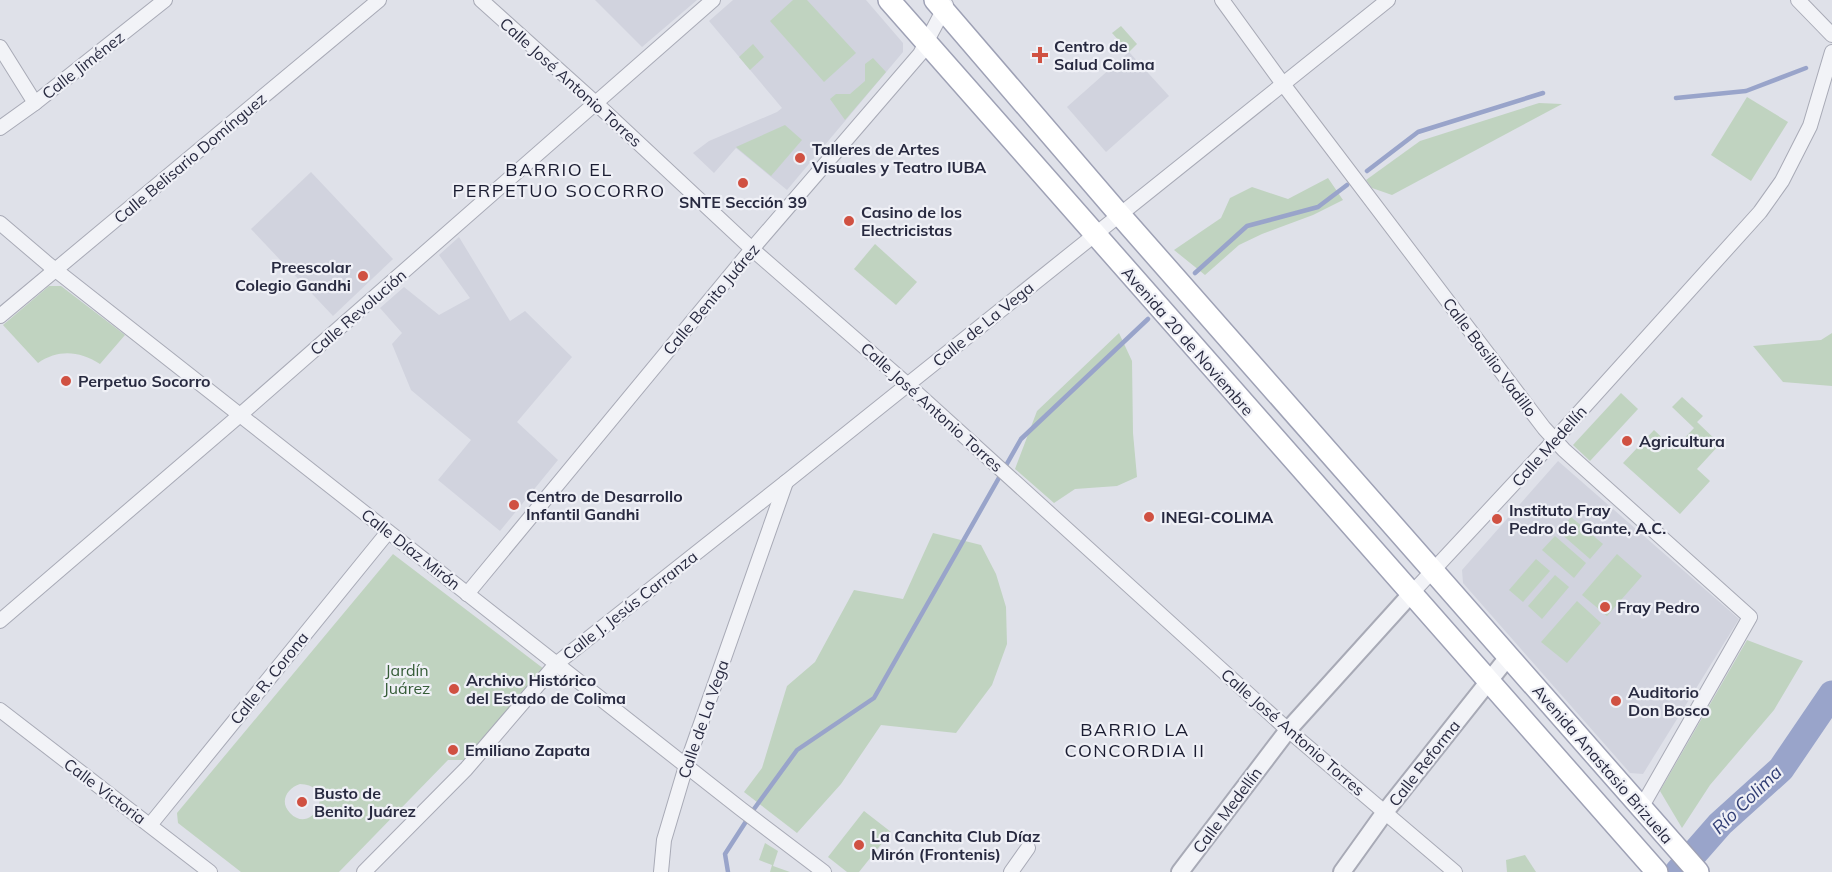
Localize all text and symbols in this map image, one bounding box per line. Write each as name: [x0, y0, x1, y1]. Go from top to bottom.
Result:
street label: Calle José Antonio Torres: [496, 13, 646, 151]
street label: Calle Jiménez: [38, 27, 128, 103]
place label: Centro de Salud Colima: [1054, 36, 1155, 74]
marker: Centro de Salud Colima: [1031, 46, 1049, 64]
street label: Calle Belisario Domínguez: [110, 88, 270, 228]
place label: Talleres de Artes Visuales y Teatro IUBA: [811, 139, 986, 177]
marker: Talleres de Artes Visuales y Teatro IUBA: [793, 151, 807, 165]
district label: BARRIO EL PERPETUO SOCORRO: [452, 158, 666, 202]
marker: SNTE Sección 39: [736, 176, 750, 190]
place label: SNTE Sección 39: [679, 192, 807, 212]
place label: Casino de los Electricistas: [861, 202, 962, 240]
marker: Casino de los Electricistas: [842, 214, 856, 228]
street label: Calle Benito Juárez: [659, 239, 763, 359]
place label: Preescolar Colegio Gandhi: [235, 257, 352, 295]
street label: Avenida 20 de Noviembre: [1118, 262, 1258, 420]
street label: Calle Revolución: [306, 265, 410, 359]
marker: Preescolar Colegio Gandhi: [356, 269, 370, 283]
street label: Calle de La Vega: [929, 277, 1037, 371]
street label: Calle Basilio Vadillo: [1439, 293, 1541, 421]
street label: Calle José Antonio Torres: [857, 338, 1007, 476]
place label: Perpetuo Socorro: [78, 371, 211, 391]
marker: Perpetuo Socorro: [59, 374, 73, 388]
street label: Calle Medellín: [1507, 401, 1591, 491]
place label: Agricultura: [1639, 431, 1725, 451]
marker: Agricultura: [1620, 434, 1634, 448]
place label: Centro de Desarrollo Infantil Gandhi: [526, 486, 683, 524]
marker: Centro de Desarrollo Infantil Gandhi: [507, 498, 521, 512]
place label: Instituto Fray Pedro de Gante, A.C.: [1509, 500, 1666, 538]
street label: Calle Díaz Mirón: [357, 504, 465, 594]
place label: INEGI-COLIMA: [1161, 507, 1273, 527]
marker: INEGI-COLIMA: [1142, 510, 1156, 524]
marker: Instituto Fray Pedro de Gante, A.C.: [1490, 512, 1504, 526]
street label: Calle J. Jesús Carranza: [559, 546, 701, 664]
place label: Fray Pedro: [1617, 597, 1700, 617]
marker: Fray Pedro: [1598, 600, 1612, 614]
street label: Calle R. Corona: [226, 628, 312, 728]
street label: Calle de La Vega: [673, 657, 733, 781]
park label: Jardín Juárez: [384, 660, 430, 698]
street label: Calle José Antonio Torres: [1217, 664, 1369, 800]
place label: Archivo Histórico del Estado de Colima: [466, 670, 626, 708]
street label: Avenida Anastasio Brizuela: [1529, 680, 1677, 848]
marker: Archivo Histórico del Estado de Colima: [447, 682, 461, 696]
place label: Auditorio Don Bosco: [1628, 682, 1710, 720]
marker: Auditorio Don Bosco: [1609, 694, 1623, 708]
street label: Calle Reforma: [1384, 716, 1464, 810]
district label: BARRIO LA CONCORDIA II: [1065, 718, 1205, 762]
place label: Emiliano Zapata: [465, 740, 590, 760]
marker: Emiliano Zapata: [446, 743, 460, 757]
street label: Calle Victoria: [60, 754, 150, 828]
water label: Río Colima: [1707, 760, 1787, 839]
street label: Calle Medellín: [1188, 763, 1266, 857]
place label: Busto de Benito Juárez: [314, 783, 416, 821]
marker: Busto de Benito Juárez: [295, 795, 309, 809]
place label: La Canchita Club Díaz Mirón (Frontenis): [871, 826, 1040, 864]
marker: La Canchita Club Díaz Mirón (Frontenis): [852, 838, 866, 852]

